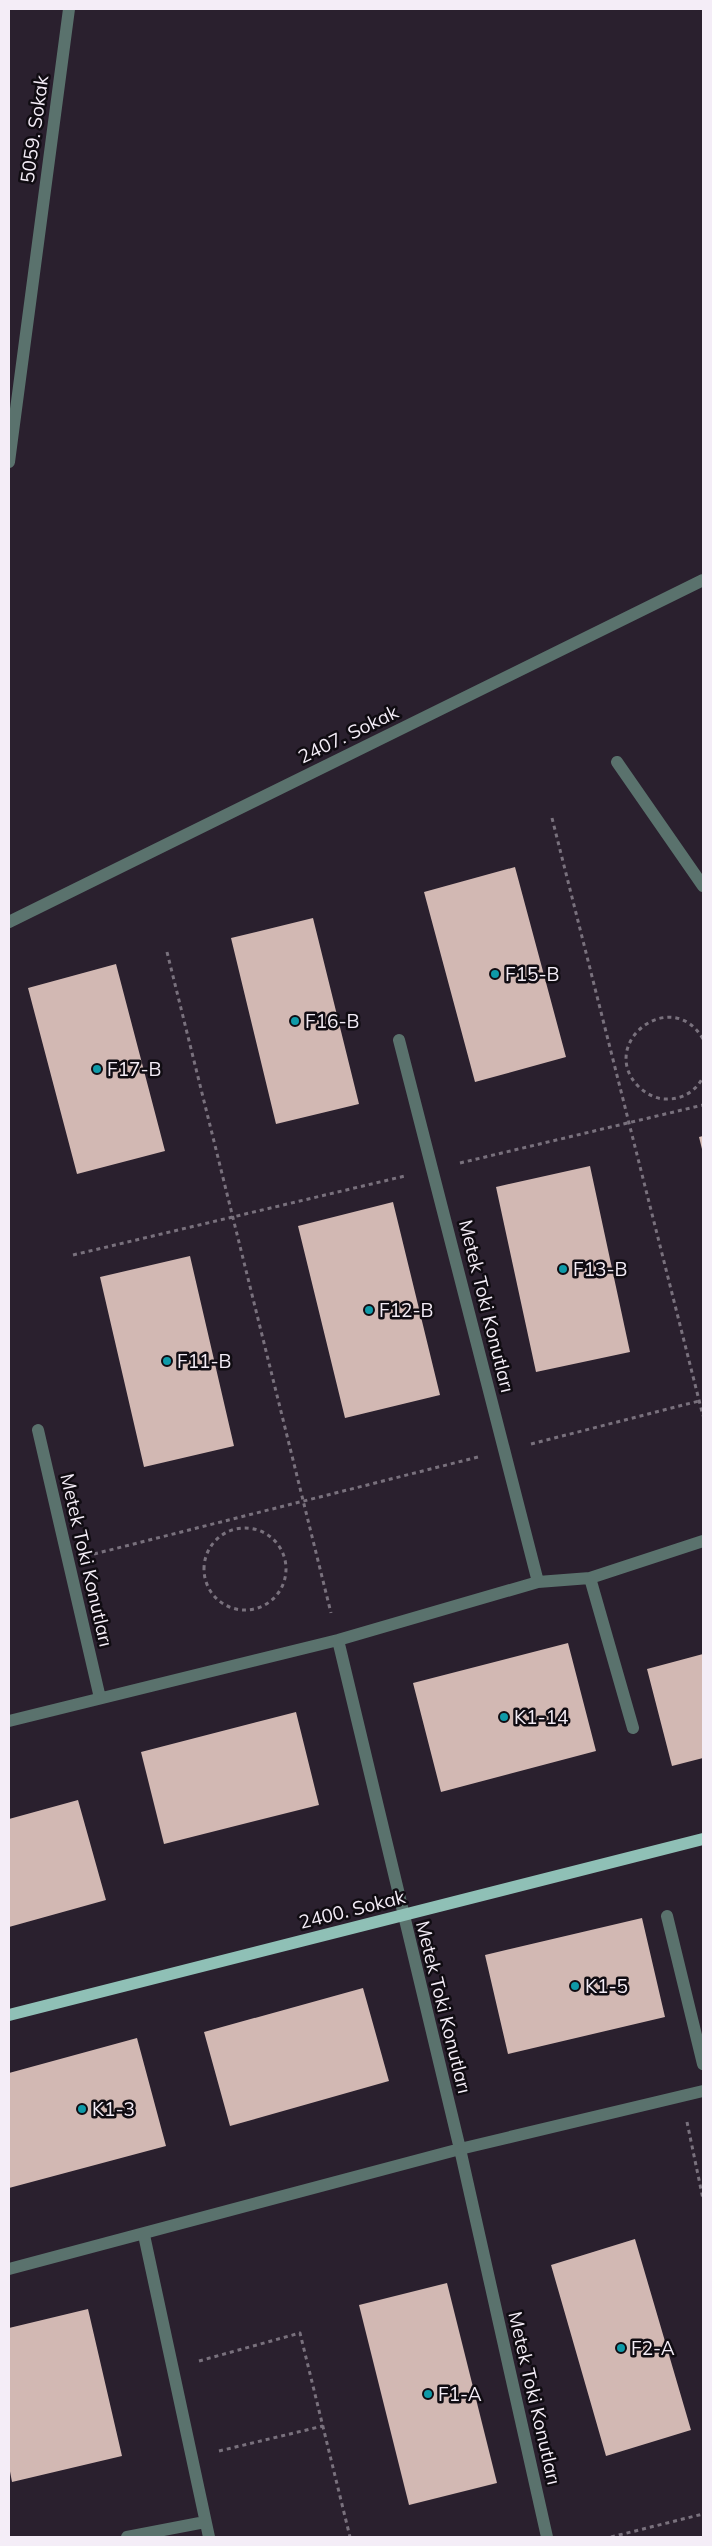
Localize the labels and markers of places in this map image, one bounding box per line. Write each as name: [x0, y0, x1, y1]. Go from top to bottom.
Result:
place label: F15-B: [505, 962, 560, 986]
marker: F15-B: [489, 968, 501, 980]
place label: F16-B: [305, 1009, 360, 1033]
marker: F16-B: [289, 1015, 301, 1027]
place label: F17-B: [107, 1057, 162, 1081]
marker: F17-B: [91, 1063, 103, 1075]
place label: F13-B: [573, 1257, 628, 1281]
marker: F13-B: [557, 1263, 569, 1275]
place label: F12-B: [379, 1298, 434, 1322]
marker: F12-B: [363, 1304, 375, 1316]
place label: F11-B: [177, 1349, 232, 1373]
marker: F11-B: [161, 1355, 173, 1367]
place label: K1-14: [514, 1705, 568, 1729]
marker: K1-14: [498, 1711, 510, 1723]
place label: K1-5: [585, 1974, 628, 1998]
marker: K1-5: [569, 1980, 581, 1992]
place label: K1-3: [92, 2097, 135, 2121]
marker: K1-3: [76, 2103, 88, 2115]
place label: F2-A: [631, 2336, 675, 2360]
marker: F2-A: [615, 2342, 627, 2354]
place label: F1-A: [438, 2382, 482, 2406]
marker: F1-A: [422, 2388, 434, 2400]

